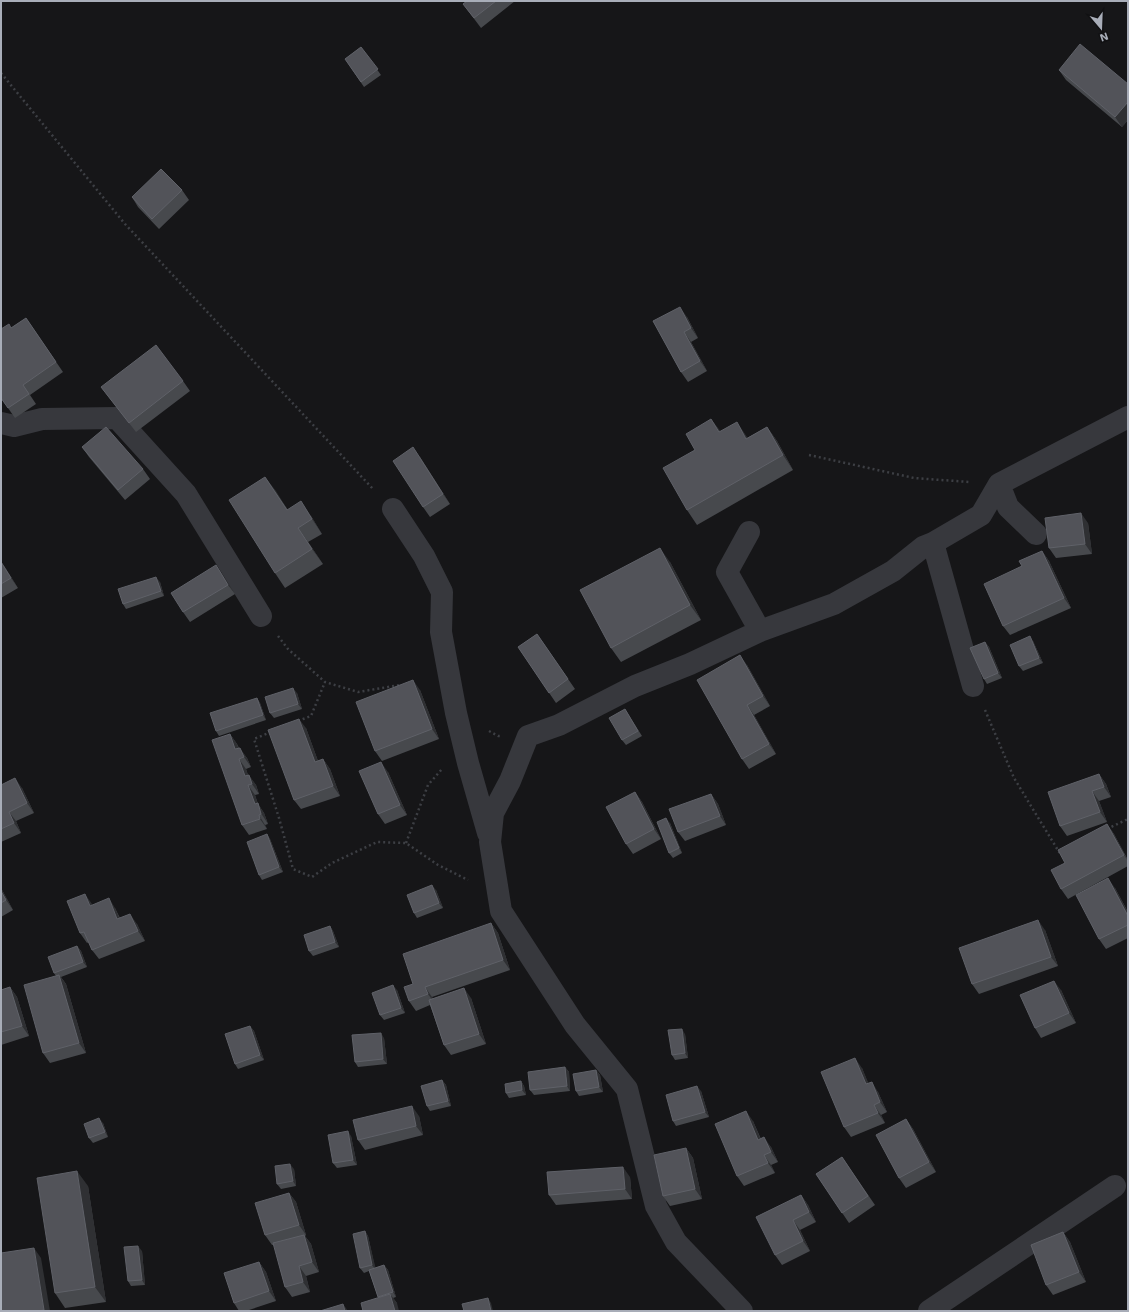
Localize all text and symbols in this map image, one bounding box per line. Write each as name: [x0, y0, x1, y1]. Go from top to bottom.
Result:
north arrow: [1081, 8, 1121, 48]
text: N: [1098, 30, 1110, 44]

